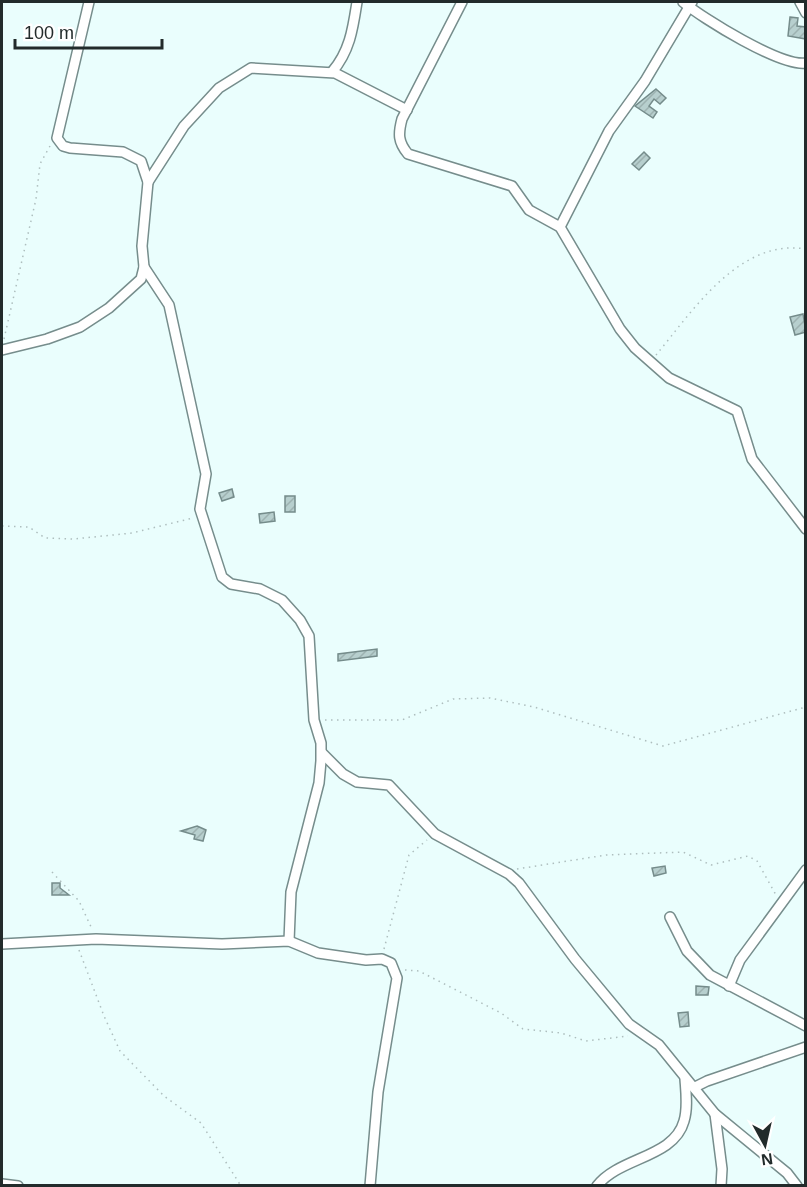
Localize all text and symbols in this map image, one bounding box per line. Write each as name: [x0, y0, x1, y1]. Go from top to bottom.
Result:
scale bar: [15, 12, 162, 50]
text: 100 m: [24, 23, 74, 43]
north arrow: [735, 1115, 795, 1175]
text: N: [760, 1150, 774, 1169]

